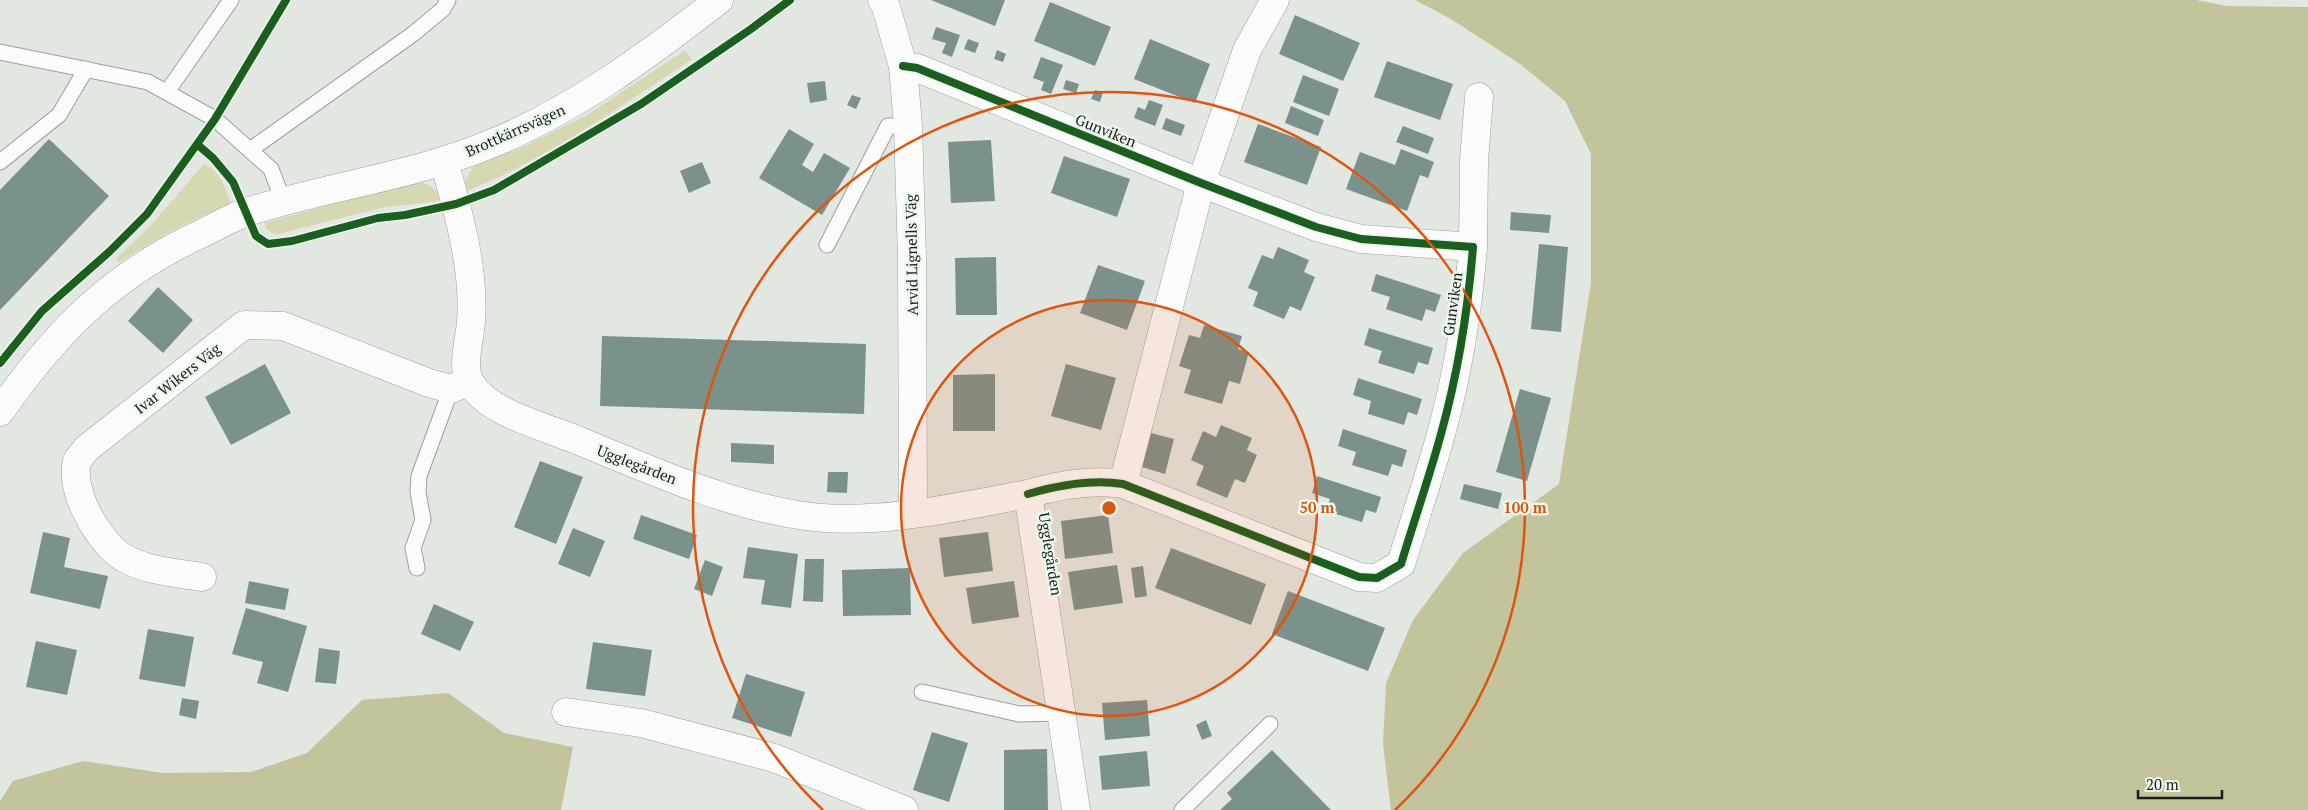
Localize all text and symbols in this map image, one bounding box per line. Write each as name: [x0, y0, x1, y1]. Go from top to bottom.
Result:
street label: Brottkärrsvägen: [462, 99, 568, 161]
street label: Gunviken: [1073, 109, 1139, 151]
street label: Arvid Lignells Väg: [900, 193, 922, 316]
street label: Gunviken: [1438, 271, 1466, 337]
street label: Ivar Wikers Väg: [130, 337, 225, 418]
street label: Ugglegården: [594, 440, 680, 488]
text: 50 m: [1300, 497, 1335, 517]
text: 100 m: [1503, 497, 1547, 517]
centre of rings: [1100, 499, 1118, 517]
street label: Ugglegården: [1035, 511, 1067, 597]
scale bar: [2138, 768, 2222, 800]
text: 20 m: [2146, 774, 2179, 794]

